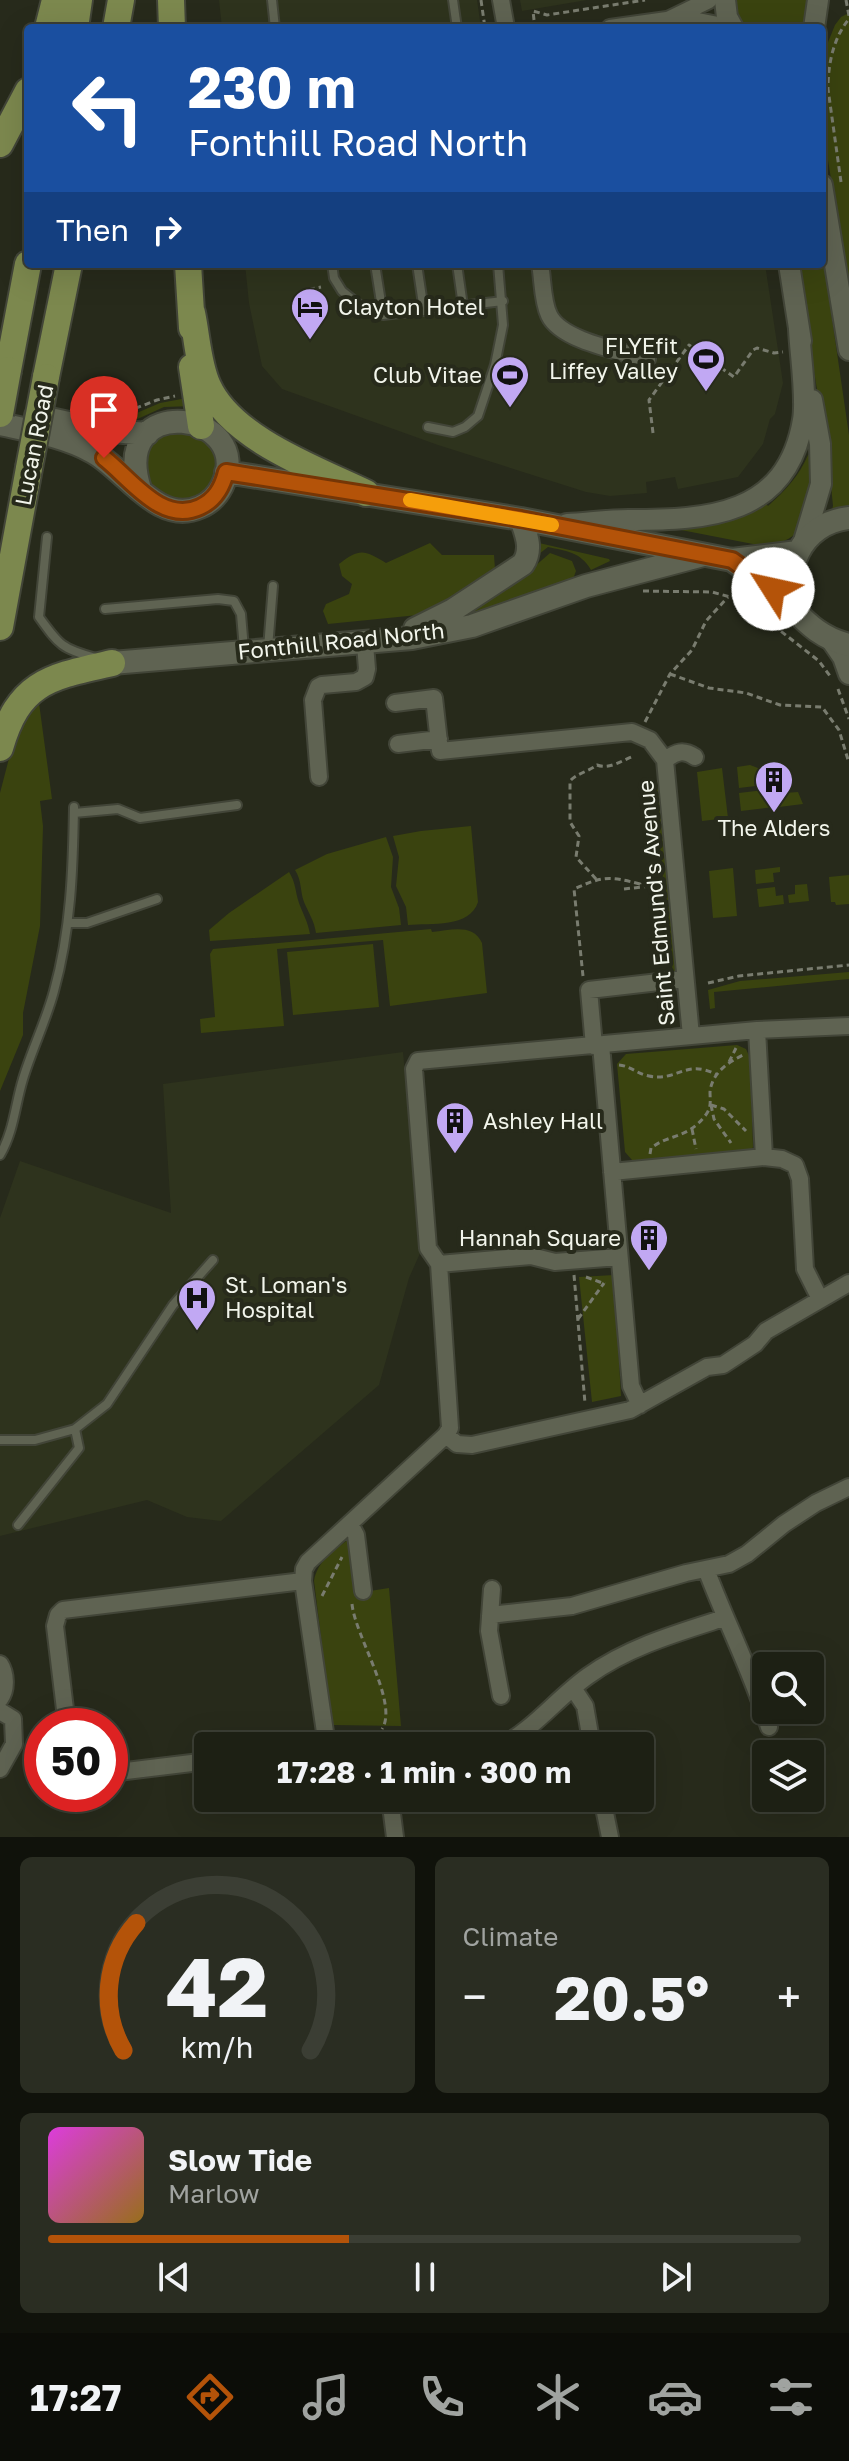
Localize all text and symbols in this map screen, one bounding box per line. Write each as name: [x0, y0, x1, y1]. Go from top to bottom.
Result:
text: 230 m: [188, 53, 356, 120]
icon: left: [56, 56, 160, 160]
text: Fonthill Road North: [188, 121, 528, 164]
icon: right: [145, 208, 189, 252]
text: Then: [56, 212, 129, 248]
hotel icon: Clayton Hotel: [289, 286, 331, 341]
place label: Clayton Hotel: [338, 293, 485, 320]
place label: FLYEfit Liffey Valley: [549, 332, 678, 384]
sports icon: FLYEfit Liffey Valley: [685, 338, 727, 393]
sports icon: Club Vitae: [489, 354, 531, 409]
place label: Club Vitae: [373, 361, 482, 388]
pin: [70, 376, 138, 458]
street label: Lucan Road: [9, 382, 58, 508]
icon: arrive: [82, 388, 126, 432]
position arrow: [731, 547, 815, 631]
street label: Fonthill Road North: [236, 616, 446, 665]
building icon: The Alders: [753, 759, 795, 814]
street label: Saint Edmund's Avenue: [631, 779, 680, 1027]
place label: The Alders: [717, 814, 831, 841]
building icon: Ashley Hall: [434, 1100, 476, 1155]
place label: Ashley Hall: [483, 1107, 603, 1134]
building icon: Hannah Square: [628, 1217, 670, 1272]
place label: Hannah Square: [459, 1224, 621, 1251]
place label: St. Loman's Hospital: [225, 1271, 347, 1323]
hospital icon: St. Loman's Hospital: [176, 1277, 218, 1332]
map controls: [752, 1652, 824, 1812]
button: search: [752, 1652, 824, 1724]
speed limit sign: 50: [24, 1708, 128, 1812]
button: layers: [752, 1740, 824, 1812]
text: 17:28 · 1 min · 300 m: [277, 1754, 571, 1790]
text: Climate: [463, 1921, 558, 1952]
text: 42: [166, 1935, 269, 2035]
text: 20.5°: [554, 1961, 709, 2033]
text: −: [463, 1970, 487, 2023]
text: +: [777, 1970, 801, 2023]
text: km/h: [181, 2030, 254, 2064]
text: Slow Tide: [168, 2142, 312, 2178]
text: Marlow: [168, 2178, 260, 2209]
icon: previous: [152, 2255, 196, 2299]
icon: pause: [403, 2255, 447, 2299]
icon: next: [654, 2255, 698, 2299]
icon: directions: [182, 2369, 238, 2425]
icon: music: [298, 2369, 354, 2425]
icon: phone: [414, 2369, 470, 2425]
icon: climate: [530, 2369, 586, 2425]
icon: car: [647, 2369, 703, 2425]
icon: filters: [763, 2369, 819, 2425]
text: 17:27: [30, 2376, 121, 2419]

